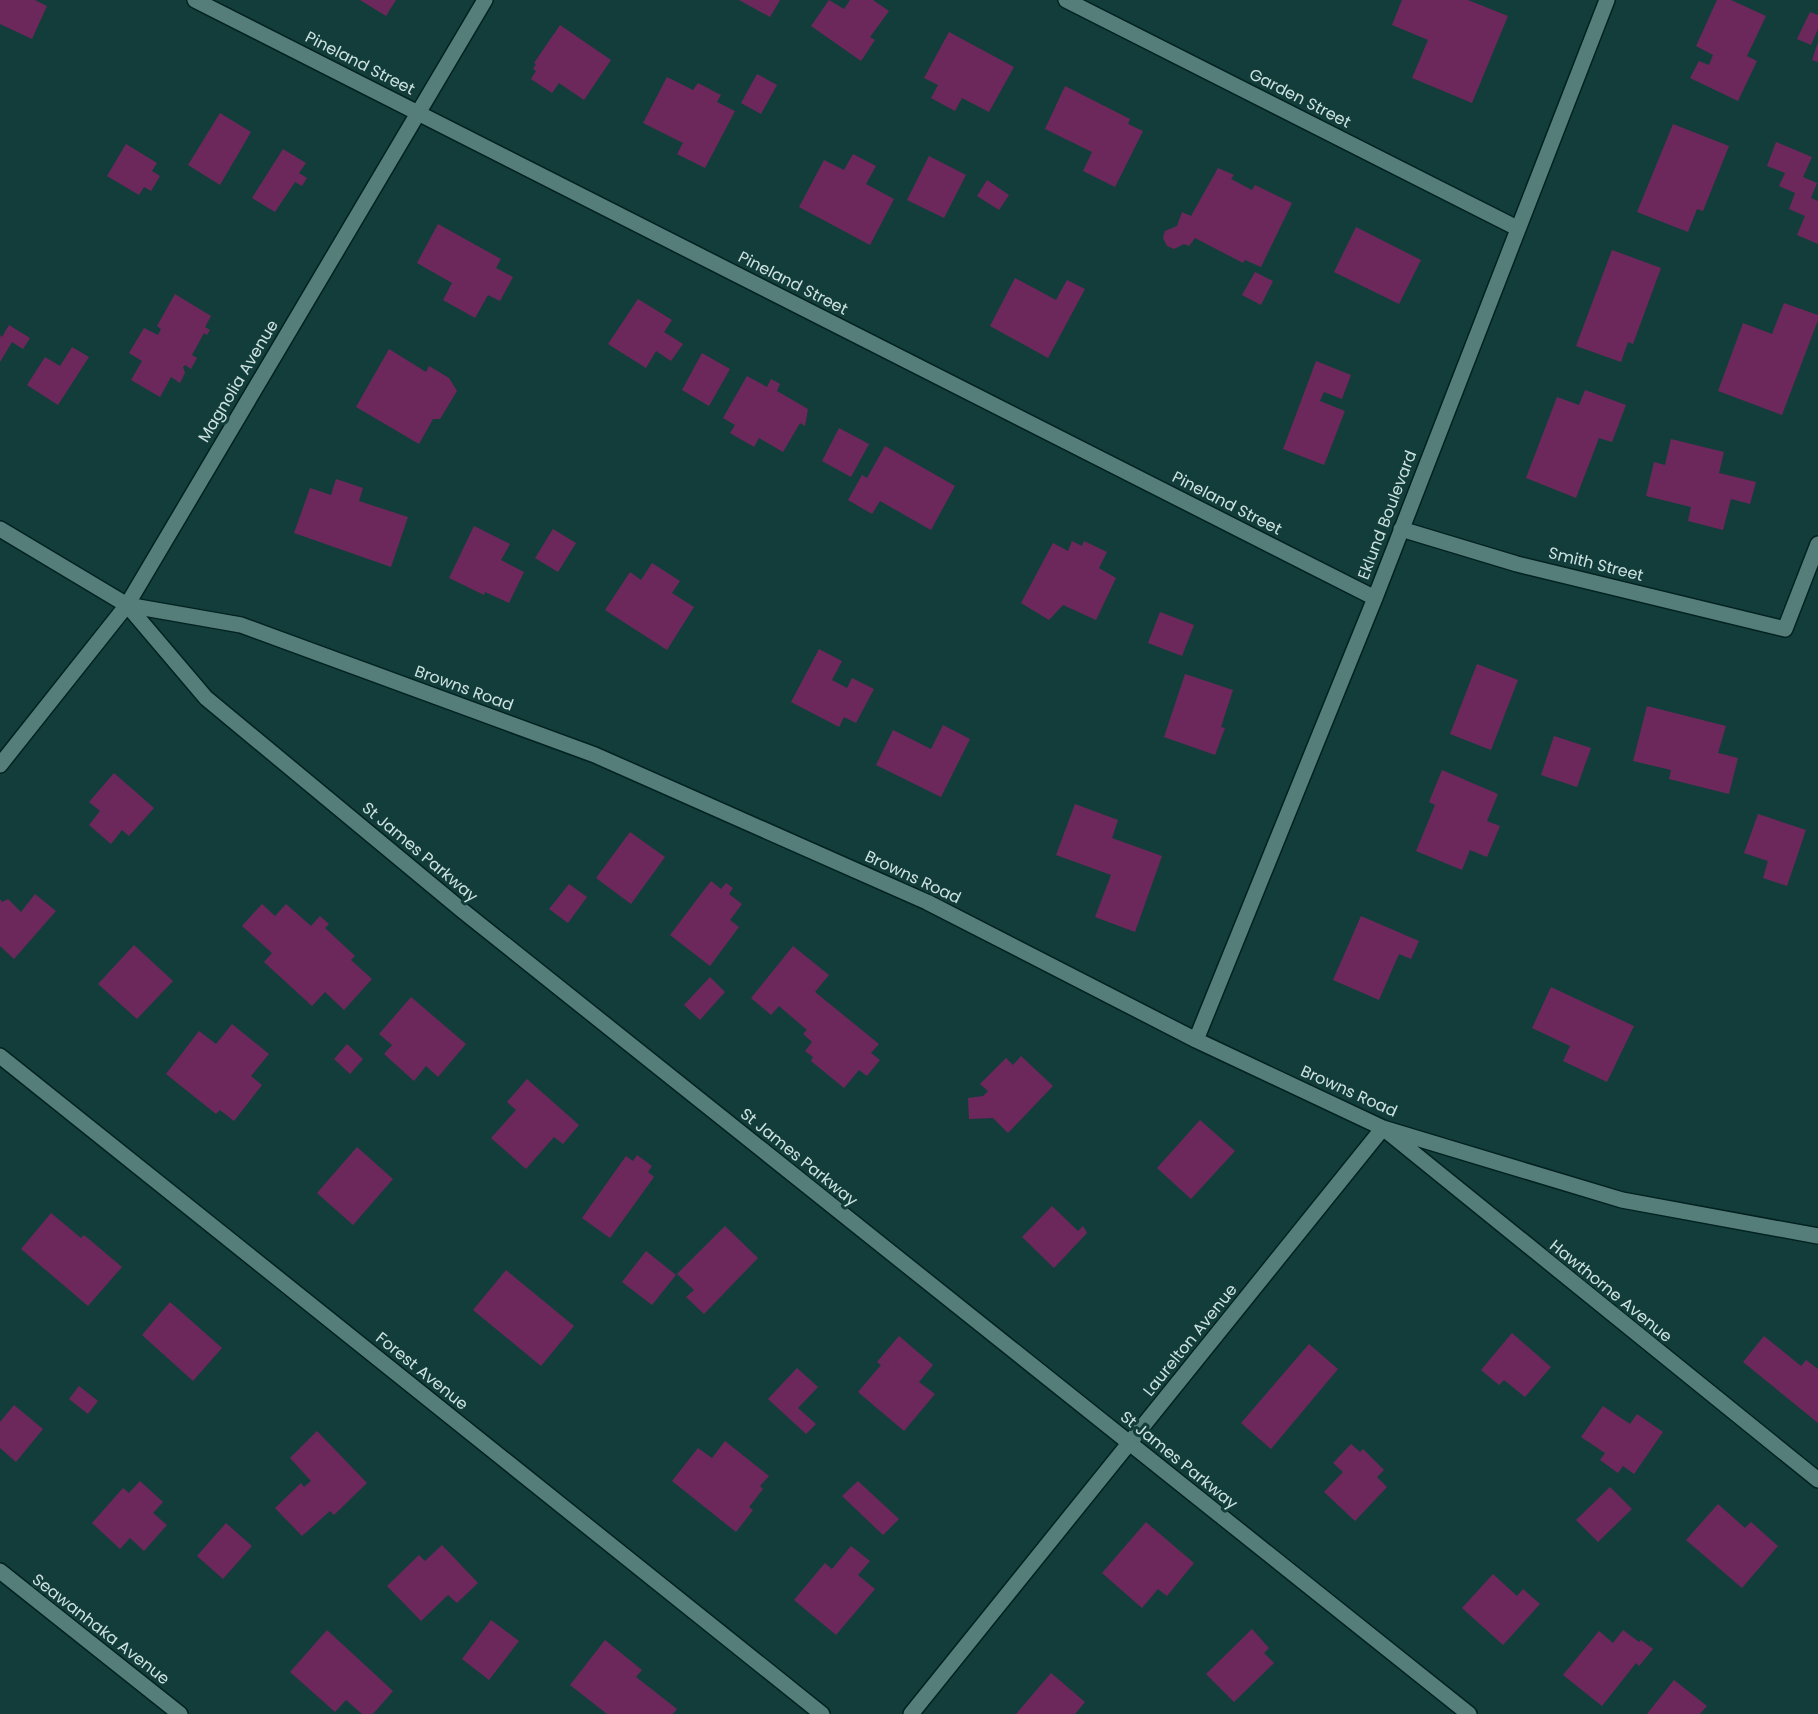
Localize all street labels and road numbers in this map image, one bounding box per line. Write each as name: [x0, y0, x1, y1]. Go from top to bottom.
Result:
street label: Pineland Street: [301, 25, 419, 101]
street label: Garden Street: [1245, 62, 1355, 134]
street label: Pineland Street: [734, 245, 852, 321]
street label: Magnolia Avenue: [192, 315, 284, 446]
street label: Eklund Boulevard: [1352, 447, 1422, 583]
street label: Pineland Street: [1168, 465, 1286, 541]
street label: Smith Street: [1546, 541, 1646, 587]
street label: Browns Road: [411, 659, 517, 717]
street label: St James Parkway: [357, 797, 483, 907]
street label: Browns Road: [861, 845, 965, 909]
street label: Browns Road: [1297, 1059, 1401, 1123]
street label: St James Parkway: [735, 1102, 863, 1212]
street label: Hawthorne Avenue: [1545, 1234, 1677, 1348]
street label: Laurelton Avenue: [1137, 1279, 1243, 1401]
street label: Forest Avenue: [371, 1327, 473, 1415]
street label: St James Parkway: [1115, 1405, 1243, 1515]
street label: Seawanhaka Avenue: [27, 1568, 175, 1690]

